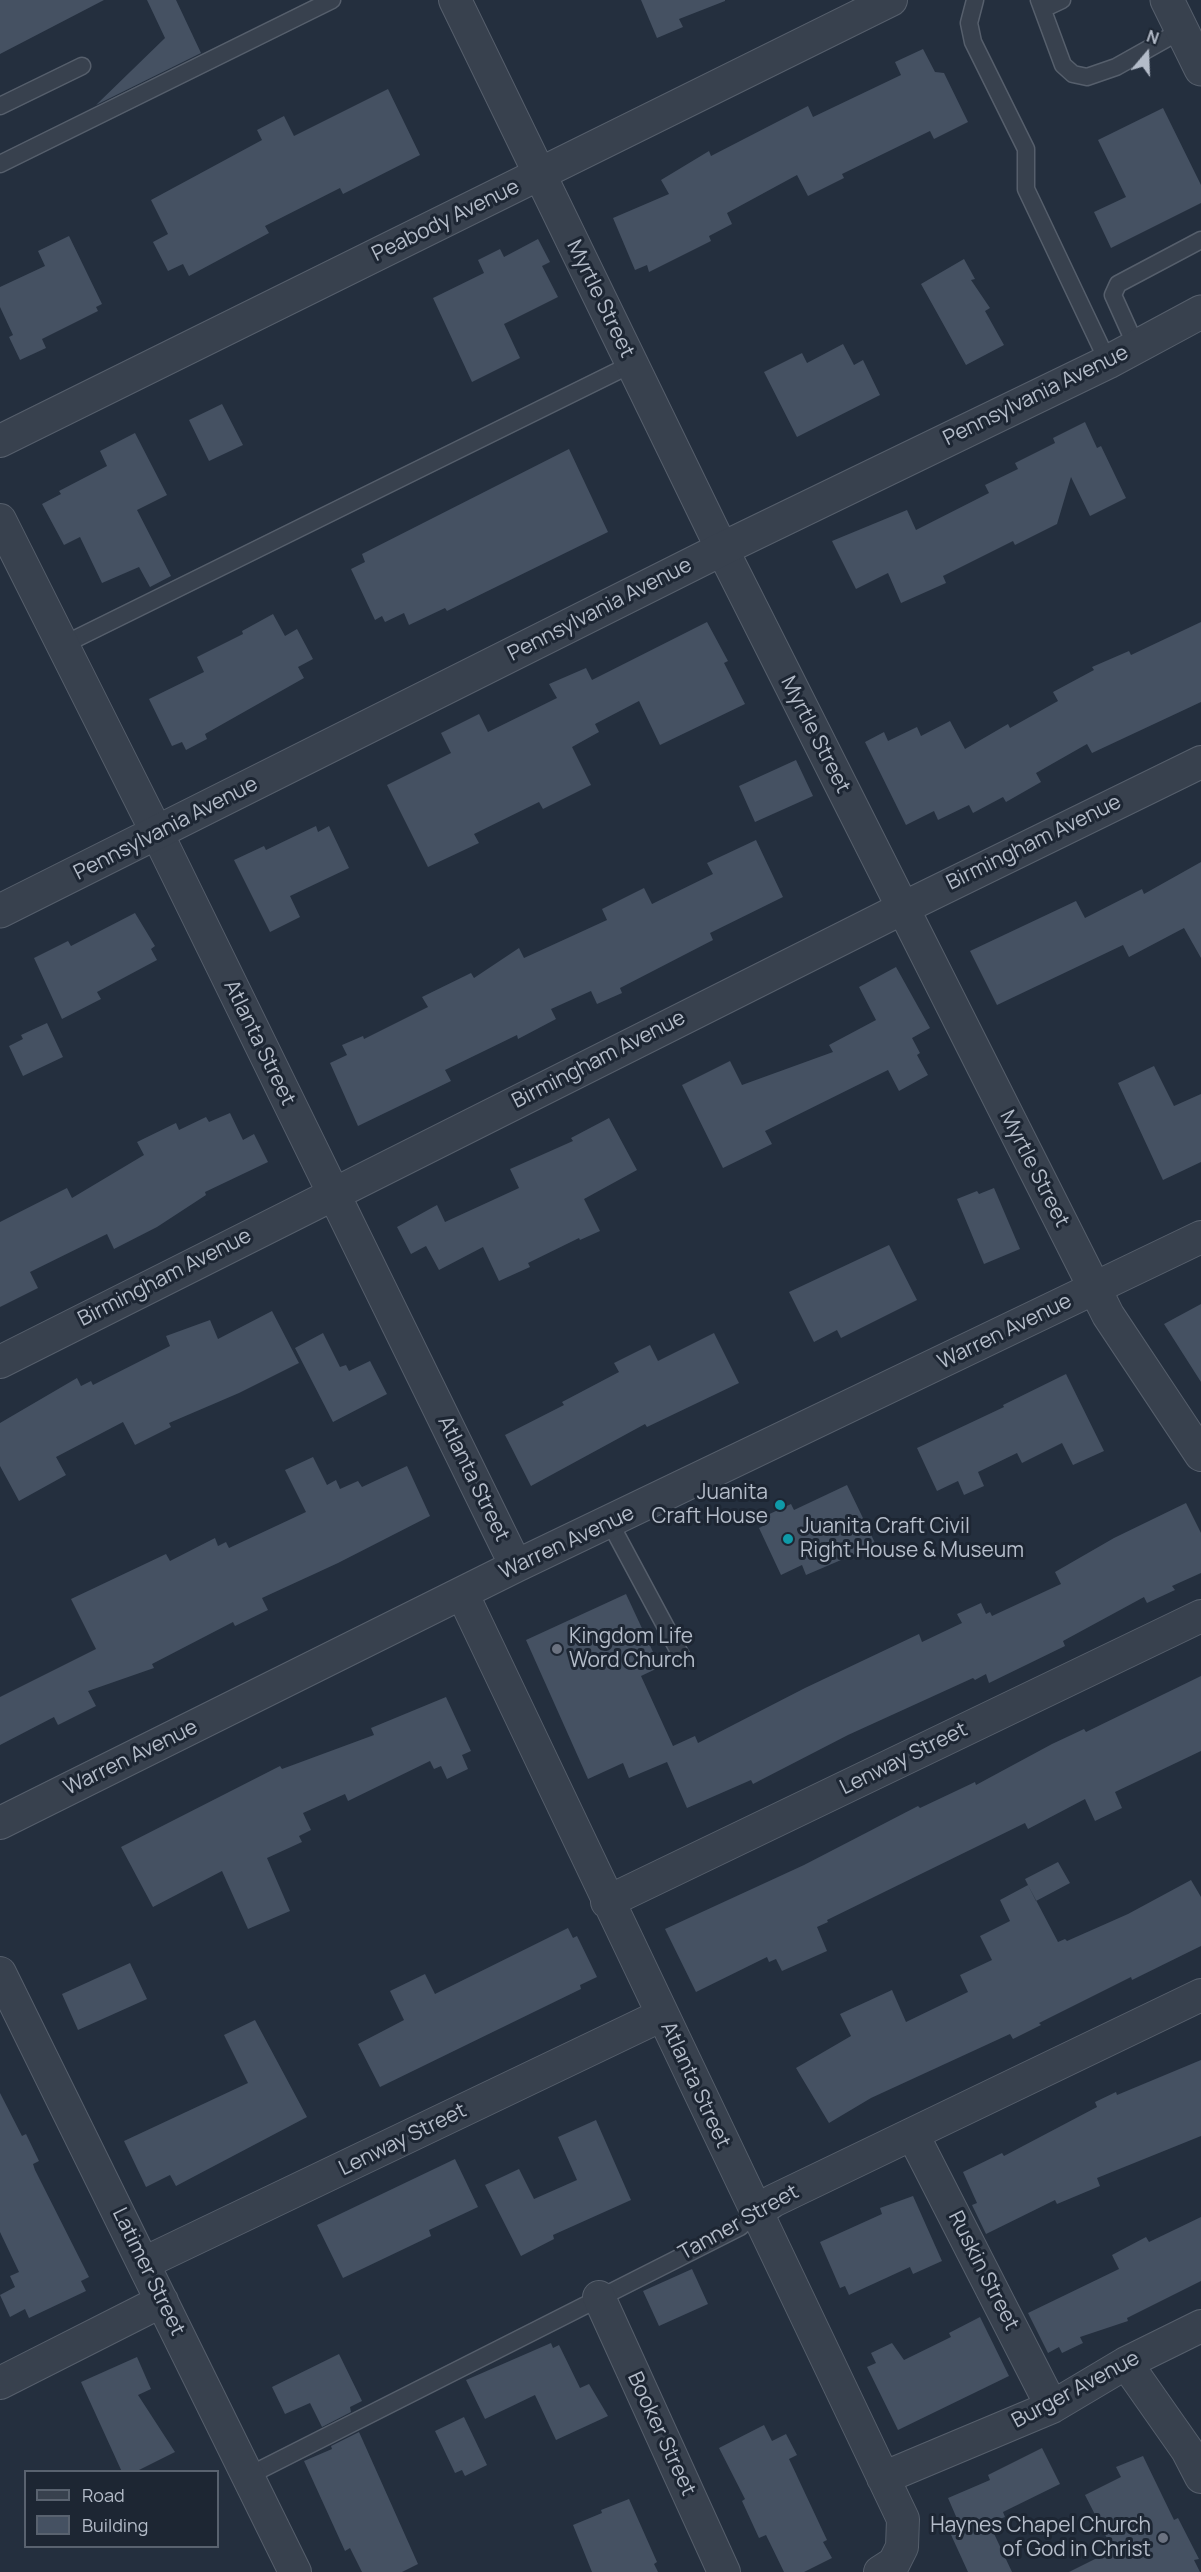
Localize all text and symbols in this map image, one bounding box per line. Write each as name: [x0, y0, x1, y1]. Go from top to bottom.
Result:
north arrow: [1117, 24, 1177, 84]
text: N: [1144, 25, 1162, 49]
street label: Peabody Avenue: [368, 174, 524, 268]
street label: Myrtle Street: [561, 236, 639, 362]
street label: Pennsylvania Avenue: [939, 340, 1133, 452]
street label: Pennsylvania Avenue: [504, 553, 696, 667]
street label: Myrtle Street: [775, 672, 855, 798]
street label: Pennsylvania Avenue: [70, 772, 262, 886]
street label: Birmingham Avenue: [943, 790, 1125, 896]
street label: Atlanta Street: [218, 976, 300, 1110]
street label: Birmingham Avenue: [508, 1005, 690, 1115]
street label: Myrtle Street: [994, 1106, 1074, 1232]
street label: Birmingham Avenue: [74, 1223, 256, 1333]
street label: Warren Avenue: [934, 1289, 1076, 1375]
street label: Atlanta Street: [432, 1412, 514, 1546]
place label: Juanita Craft House: [652, 1480, 768, 1530]
marker: Juanita Craft House: [773, 1498, 787, 1512]
street label: Warren Avenue: [496, 1501, 638, 1585]
place label: Juanita Craft Civil Right House & Museum: [800, 1514, 1024, 1564]
marker: Juanita Craft Civil Right House & Museum: [781, 1532, 795, 1546]
place label: Kingdom Life Word Church: [569, 1624, 695, 1674]
marker: Kingdom Life Word Church: [550, 1642, 564, 1656]
street label: Warren Avenue: [60, 1715, 202, 1801]
street label: Lenway Street: [836, 1717, 972, 1801]
street label: Atlanta Street: [655, 2018, 735, 2152]
street label: Lenway Street: [335, 2098, 471, 2182]
street label: Tanner Street: [675, 2180, 803, 2266]
street label: Latimer Street: [106, 2204, 190, 2340]
street label: Ruskin Street: [942, 2207, 1024, 2335]
street label: Burger Avenue: [1008, 2346, 1144, 2434]
street label: Booker Street: [621, 2368, 701, 2500]
legend: [24, 2470, 219, 2548]
text: Road: [82, 2483, 125, 2507]
text: Building: [82, 2513, 148, 2537]
place label: Haynes Chapel Church of God in Christ: [930, 2513, 1151, 2563]
marker: Haynes Chapel Church of God in Christ: [1156, 2531, 1170, 2545]

